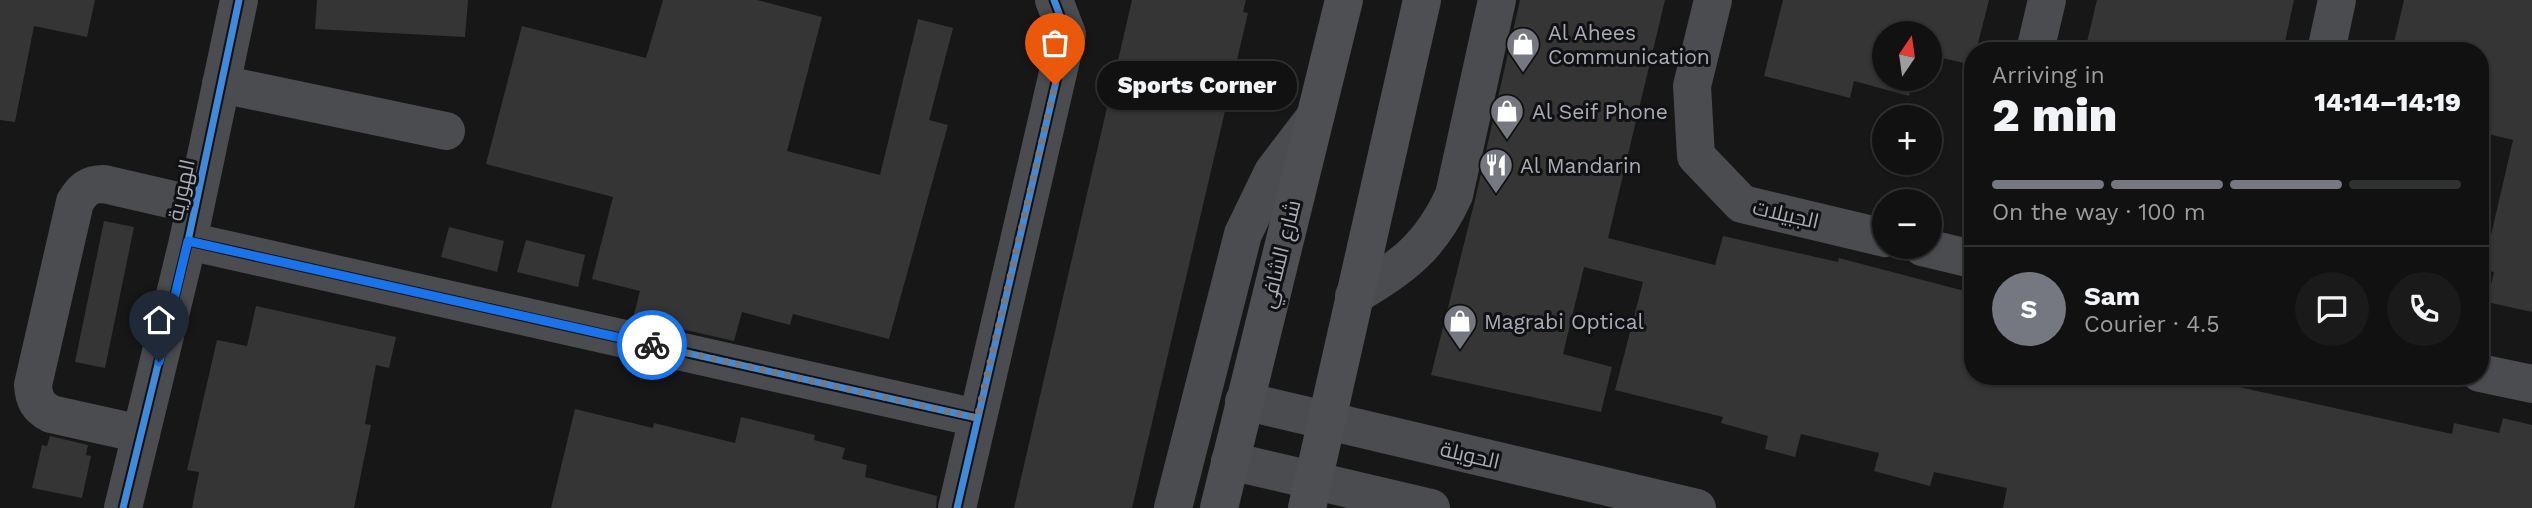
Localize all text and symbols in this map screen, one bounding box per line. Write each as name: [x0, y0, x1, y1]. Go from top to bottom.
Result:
pin: [1025, 13, 1085, 85]
place label: Al Ahees Communication: [1548, 20, 1710, 69]
north arrow: [1872, 21, 1942, 91]
map controls: [1872, 21, 1942, 259]
icon: bag: [1036, 24, 1074, 62]
shop icon: Al Ahees Communication: [1504, 25, 1542, 74]
callout: Sports Corner: [1097, 60, 1296, 110]
text: Arriving in: [1992, 62, 2105, 89]
text: Sports Corner: [1118, 72, 1276, 99]
text: 14:14–14:19: [2314, 87, 2461, 117]
text: 2 min: [1992, 88, 2117, 142]
shop icon: Al Seif Phone: [1488, 92, 1526, 141]
place label: Al Seif Phone: [1532, 99, 1668, 124]
button: +: [1872, 105, 1942, 175]
restaurant icon: Al Mandarin: [1477, 146, 1515, 195]
place label: Al Mandarin: [1520, 153, 1642, 178]
street label: الهورية: [162, 157, 201, 223]
button: −: [1872, 189, 1942, 259]
street label: الجبيلات: [1750, 194, 1822, 234]
street label: شارع الشافي: [1254, 197, 1309, 312]
text: On the way · 100 m: [1992, 199, 2206, 226]
button: chat: [2295, 272, 2369, 346]
button: phone: [2387, 272, 2461, 346]
text: Sam: [2084, 281, 2140, 311]
pin: [129, 290, 189, 362]
text: S: [2021, 294, 2037, 324]
icon: home: [140, 301, 178, 339]
shop icon: Magrabi Optical: [1441, 302, 1479, 351]
place label: Magrabi Optical: [1484, 309, 1645, 334]
courier: [617, 310, 687, 380]
text: Courier · 4.5: [2084, 311, 2220, 338]
icon: bike: [633, 326, 671, 364]
street label: الحويلة: [1438, 436, 1502, 474]

